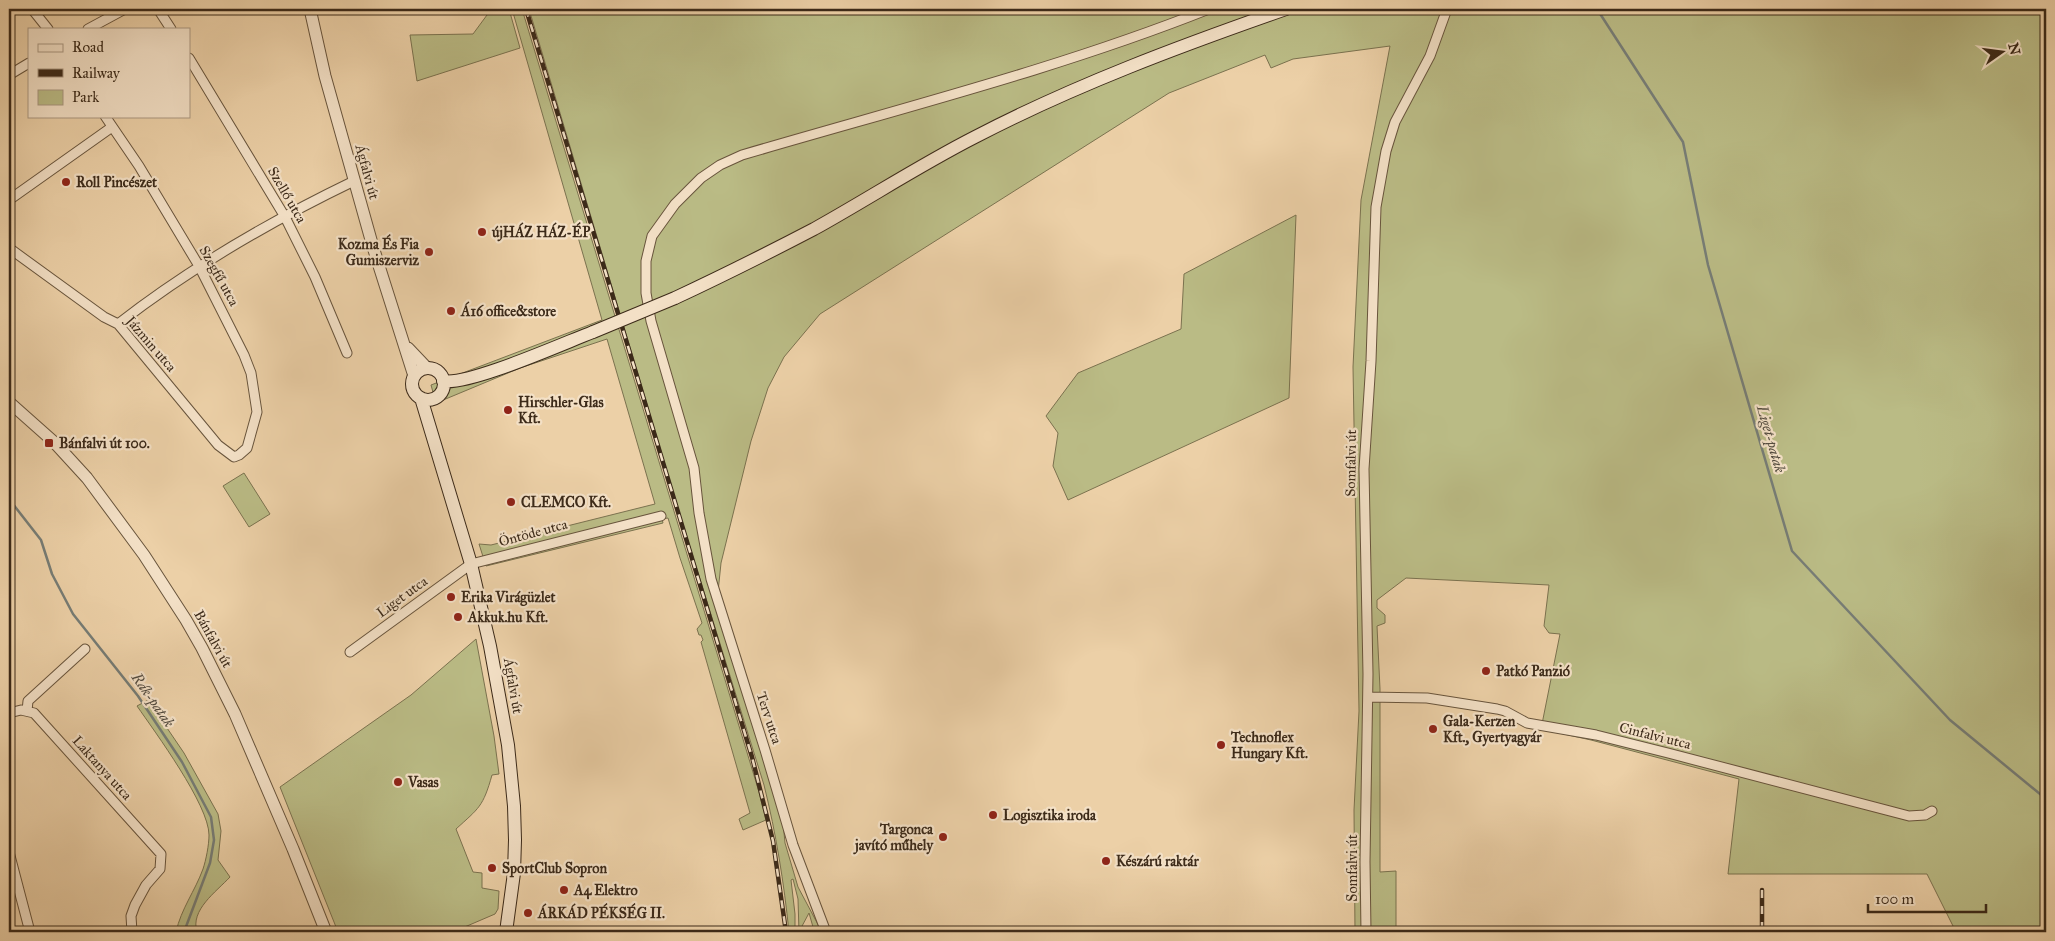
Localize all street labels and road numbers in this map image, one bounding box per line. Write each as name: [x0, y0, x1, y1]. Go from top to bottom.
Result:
street label: Ágfalvi út: [351, 141, 384, 201]
street label: Szellő utca: [264, 164, 310, 226]
street label: Szegfű utca: [195, 243, 243, 309]
street label: Jázmin utca: [120, 311, 180, 376]
street label: Somfalvi út: [1342, 429, 1360, 497]
street label: Öntöde utca: [496, 514, 569, 550]
street label: Liget utca: [373, 573, 431, 621]
street label: Bánfalvi út: [190, 607, 236, 671]
street label: Ágfalvi út: [500, 655, 528, 715]
street label: Terv utca: [753, 690, 785, 746]
street label: Cinfalvi utca: [1617, 719, 1693, 753]
street label: Laktanya utca: [69, 732, 135, 804]
street label: Somfalvi út: [1344, 834, 1361, 902]

